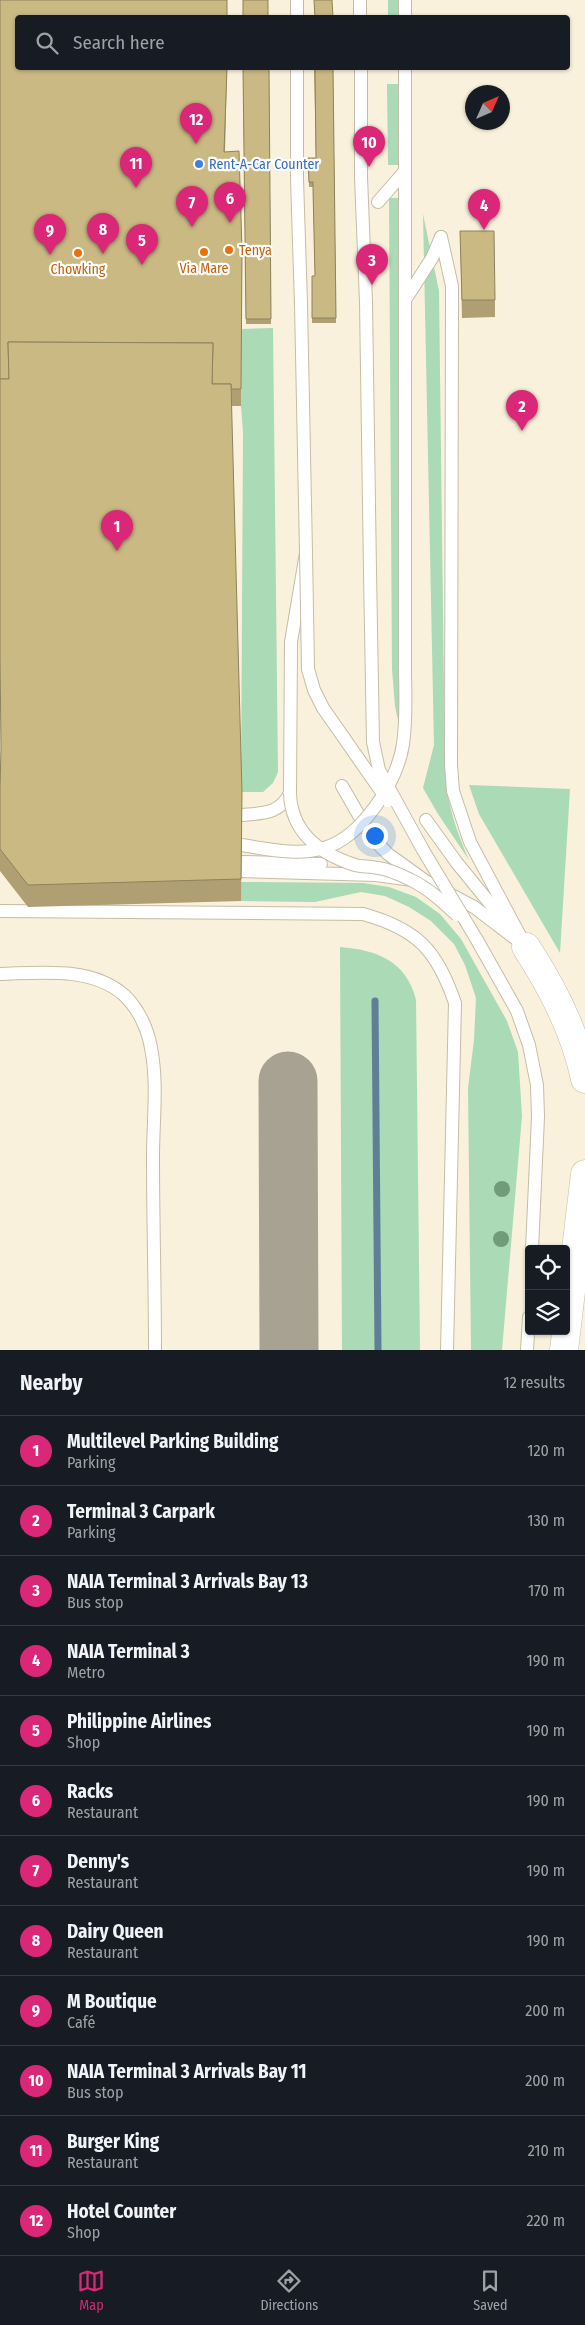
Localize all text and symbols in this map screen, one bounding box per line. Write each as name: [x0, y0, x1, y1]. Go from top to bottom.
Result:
search box: [15, 15, 570, 70]
icon: search: [33, 29, 61, 57]
text: Search here: [73, 31, 165, 54]
north arrow: [465, 85, 510, 130]
pin: 12: [180, 103, 212, 144]
pin: 10: [353, 126, 385, 167]
pin: 11: [120, 147, 152, 188]
place label: Rent-A-Car Counter: [209, 156, 319, 173]
marker: Rent-A-Car Counter: [193, 158, 205, 170]
pin: 6: [214, 182, 246, 223]
pin: 7: [176, 186, 208, 227]
pin: 4: [468, 189, 500, 230]
pin: 8: [87, 213, 119, 254]
pin: 9: [34, 214, 66, 255]
pin: 5: [126, 224, 158, 265]
place label: Tenya: [239, 242, 272, 259]
marker: Tenya: [223, 244, 235, 256]
pin: 3: [356, 244, 388, 285]
marker: Via Mare: [198, 246, 210, 258]
marker: Chowking: [72, 247, 84, 259]
place label: Via Mare: [179, 260, 229, 277]
place label: Chowking: [51, 261, 106, 278]
pin: 2: [506, 390, 538, 431]
pin: 1: [101, 510, 133, 551]
your location: [362, 823, 388, 849]
map controls: [525, 1245, 570, 1335]
button: locate: [525, 1245, 570, 1290]
button: layers: [525, 1290, 570, 1335]
text: Nearby: [20, 1370, 82, 1396]
text: 12 results: [503, 1373, 565, 1392]
text: Multilevel Parking Building: [67, 1430, 278, 1453]
text: 1: [33, 1441, 39, 1460]
text: 120 m: [527, 1441, 565, 1460]
text: Parking: [67, 1453, 115, 1472]
text: Terminal 3 Carpark: [67, 1500, 215, 1523]
text: 2: [32, 1511, 40, 1530]
text: 130 m: [527, 1511, 565, 1530]
text: Parking: [67, 1523, 115, 1542]
text: NAIA Terminal 3 Arrivals Bay 13: [67, 1570, 308, 1593]
text: 3: [32, 1581, 40, 1600]
text: 170 m: [528, 1581, 565, 1600]
text: Bus stop: [67, 1593, 123, 1612]
text: NAIA Terminal 3: [67, 1640, 190, 1663]
text: 4: [32, 1651, 40, 1670]
text: 190 m: [527, 1651, 565, 1670]
text: Metro: [67, 1663, 105, 1682]
text: Philippine Airlines: [67, 1710, 211, 1733]
text: 5: [32, 1721, 40, 1740]
text: 190 m: [527, 1721, 565, 1740]
text: Shop: [67, 1733, 100, 1752]
text: Racks: [67, 1780, 113, 1803]
text: 6: [32, 1791, 40, 1810]
text: 190 m: [527, 1791, 565, 1810]
text: Restaurant: [67, 1803, 138, 1822]
text: Denny's: [67, 1850, 129, 1873]
text: 7: [33, 1861, 39, 1880]
text: 190 m: [527, 1861, 565, 1880]
text: Restaurant: [67, 1873, 138, 1892]
text: Dairy Queen: [67, 1920, 163, 1943]
text: 8: [32, 1931, 40, 1950]
text: 190 m: [527, 1931, 565, 1950]
text: Restaurant: [67, 1943, 138, 1962]
text: M Boutique: [67, 1990, 157, 2013]
text: 9: [32, 2001, 40, 2020]
text: 200 m: [525, 2001, 565, 2020]
text: Café: [67, 2013, 95, 2032]
text: NAIA Terminal 3 Arrivals Bay 11: [67, 2060, 307, 2083]
text: 10: [28, 2071, 44, 2090]
text: 200 m: [525, 2071, 565, 2090]
text: Bus stop: [67, 2083, 123, 2102]
text: Burger King: [67, 2130, 159, 2153]
text: 11: [29, 2141, 43, 2160]
text: 210 m: [528, 2141, 565, 2160]
text: Restaurant: [67, 2153, 138, 2172]
text: Hotel Counter: [67, 2200, 176, 2223]
text: 12: [29, 2211, 43, 2230]
text: 220 m: [526, 2211, 565, 2230]
text: Shop: [67, 2223, 100, 2242]
tab: Map: [77, 2267, 105, 2314]
tab: Directions: [260, 2267, 318, 2314]
tab: Saved: [473, 2267, 508, 2314]

